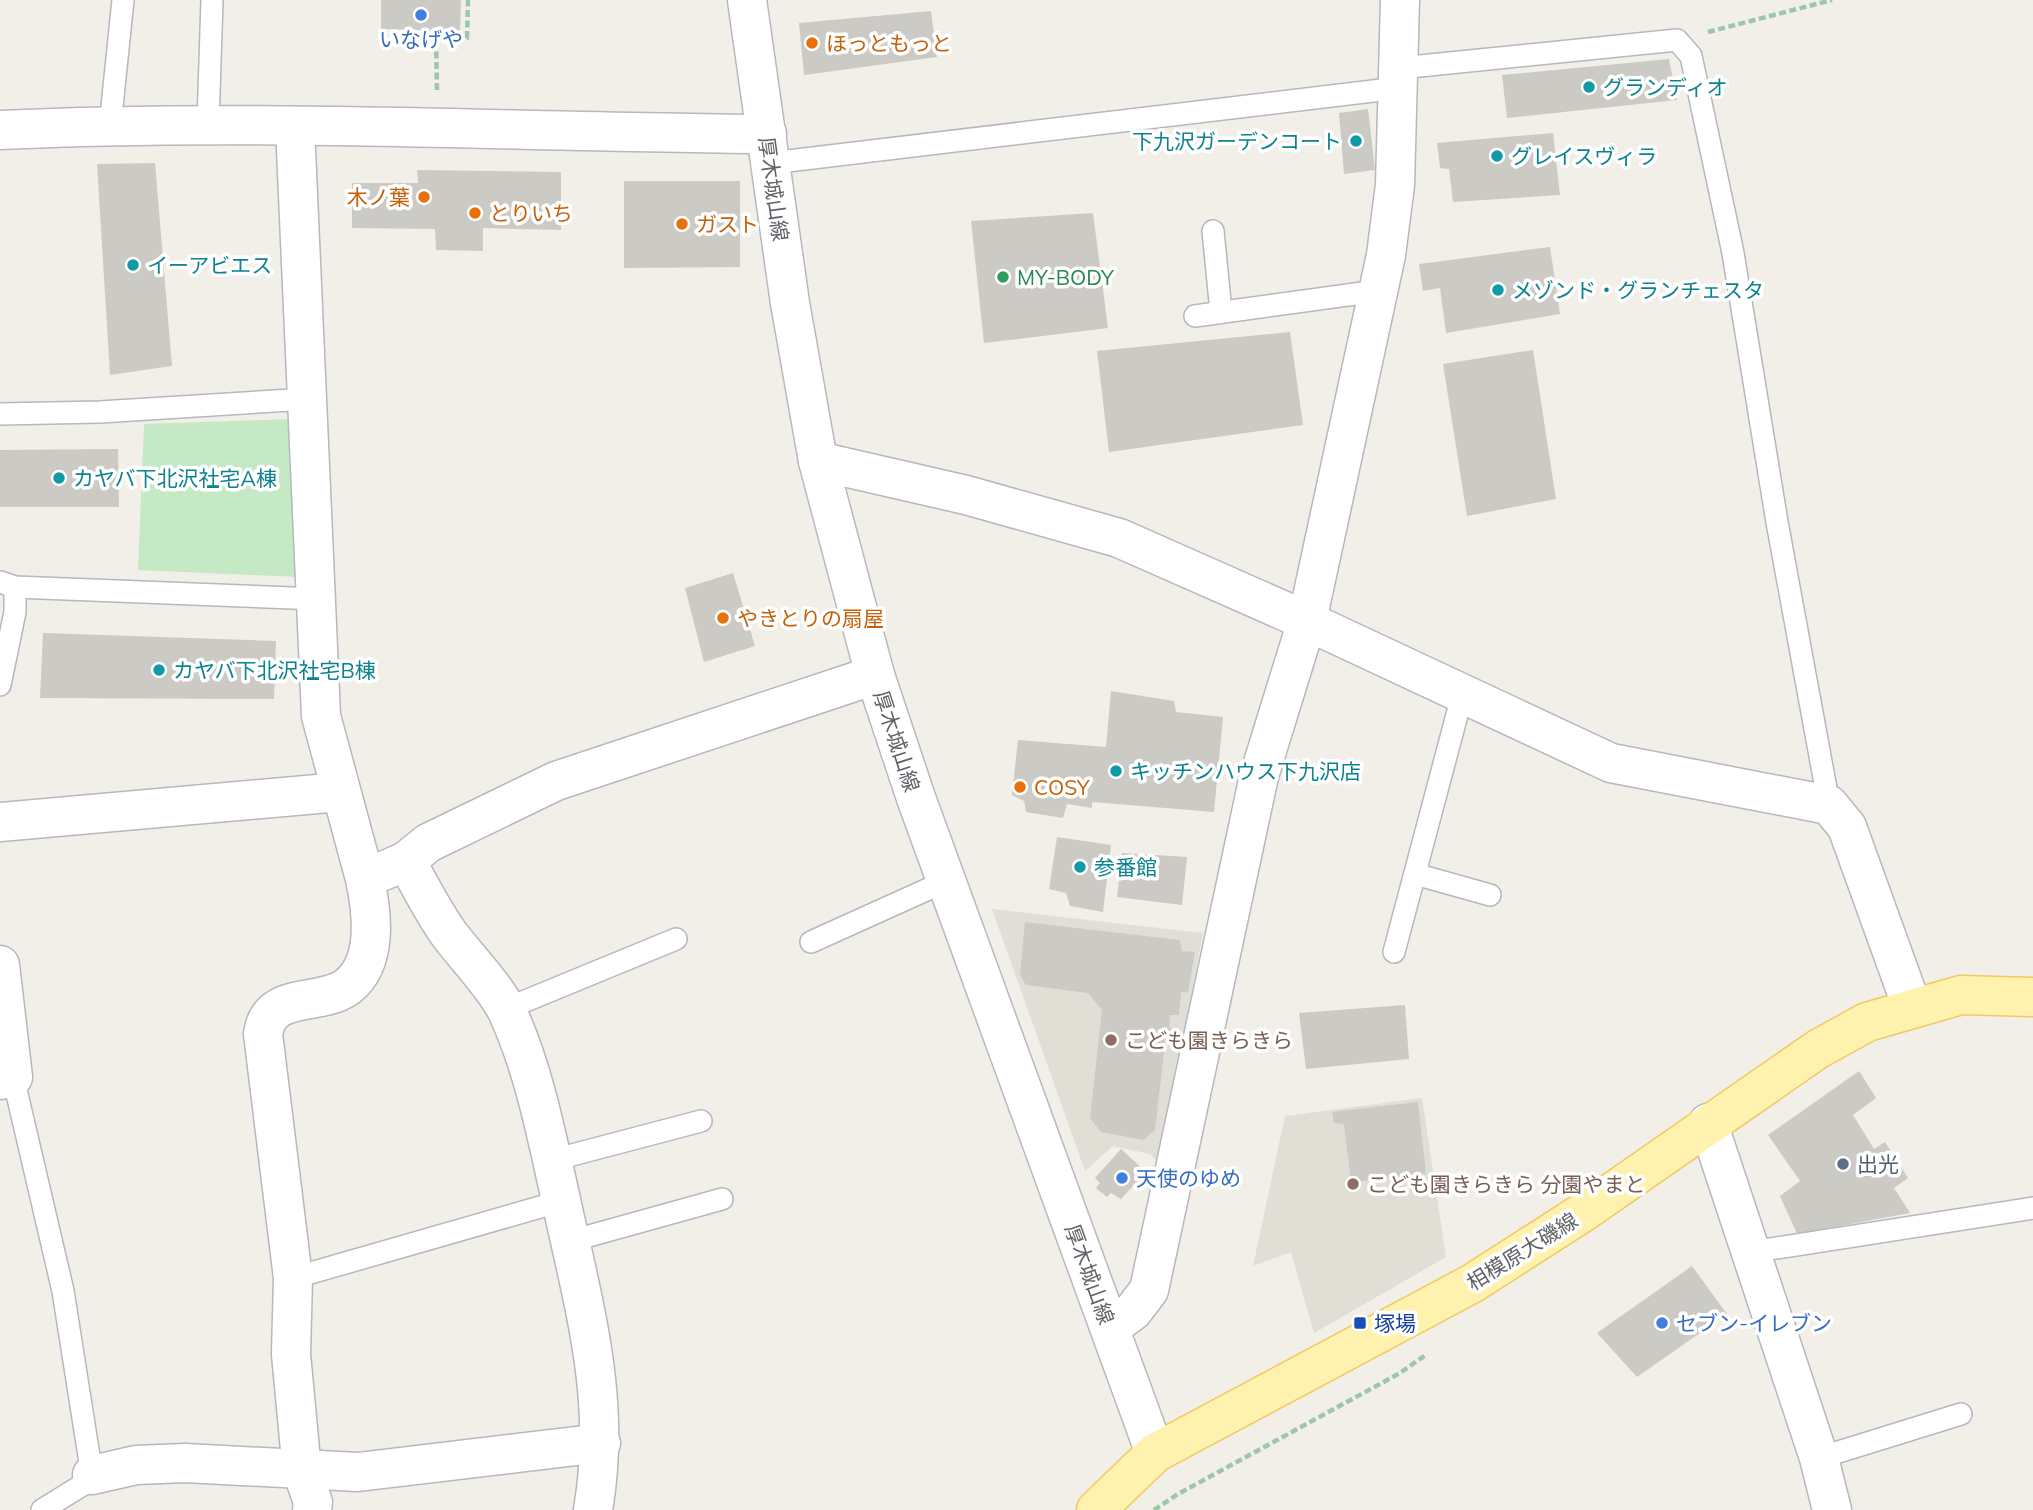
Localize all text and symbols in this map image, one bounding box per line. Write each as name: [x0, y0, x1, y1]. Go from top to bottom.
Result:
marker: いなげや: [413, 7, 429, 23]
place label: いなげや: [379, 26, 463, 52]
place label: ほっともっと: [826, 30, 952, 56]
marker: ほっともっと: [804, 35, 820, 51]
place label: グランディオ: [1603, 74, 1728, 100]
marker: グランディオ: [1581, 79, 1597, 95]
place label: 下九沢ガーデンコート: [1132, 128, 1342, 154]
marker: 下九沢ガーデンコート: [1348, 133, 1364, 149]
street label: 厚木城山線: [754, 135, 794, 243]
place label: グレイスヴィラ: [1511, 143, 1657, 169]
marker: グレイスヴィラ: [1489, 148, 1505, 164]
place label: 木ノ葉: [347, 184, 410, 210]
marker: 木ノ葉: [416, 189, 432, 205]
place label: とりいち: [489, 200, 573, 226]
marker: とりいち: [467, 205, 483, 221]
place label: ガスト: [696, 211, 759, 237]
marker: ガスト: [674, 216, 690, 232]
place label: イーアビエス: [147, 252, 272, 278]
marker: イーアビエス: [125, 257, 141, 273]
place label: MY-BODY: [1017, 264, 1114, 290]
marker: MY-BODY: [995, 269, 1011, 285]
place label: メゾンド・グランチェスタ: [1512, 277, 1764, 303]
marker: メゾンド・グランチェスタ: [1490, 282, 1506, 298]
place label: カヤバ下北沢社宅A棟: [73, 465, 277, 491]
marker: カヤバ下北沢社宅A棟: [51, 470, 67, 486]
place label: やきとりの扇屋: [737, 605, 884, 631]
marker: やきとりの扇屋: [715, 610, 731, 626]
place label: カヤバ下北沢社宅B棟: [173, 657, 376, 683]
marker: カヤバ下北沢社宅B棟: [151, 662, 167, 678]
street label: 厚木城山線: [868, 687, 926, 795]
place label: キッチンハウス下九沢店: [1130, 758, 1361, 784]
marker: キッチンハウス下九沢店: [1108, 763, 1124, 779]
place label: COSY: [1034, 774, 1090, 800]
marker: COSY: [1012, 779, 1028, 795]
place label: 参番館: [1094, 854, 1157, 880]
marker: 参番館: [1072, 859, 1088, 875]
place label: こども園きらきら: [1125, 1027, 1293, 1053]
marker: こども園きらきら: [1103, 1032, 1119, 1048]
place label: 出光: [1857, 1151, 1899, 1177]
marker: 出光: [1835, 1156, 1851, 1172]
place label: 天使のゆめ: [1136, 1165, 1241, 1191]
marker: 天使のゆめ: [1114, 1170, 1130, 1186]
place label: こども園きらきら 分園やまと: [1367, 1171, 1645, 1197]
marker: こども園きらきら 分園やまと: [1345, 1176, 1361, 1192]
street label: 相模原大磯線: [1462, 1207, 1582, 1295]
street label: 厚木城山線: [1060, 1220, 1120, 1328]
place label: 塚場: [1374, 1310, 1416, 1336]
place label: セブン-イレブン: [1676, 1310, 1832, 1336]
marker: 塚場: [1352, 1315, 1368, 1331]
marker: セブン-イレブン: [1654, 1315, 1670, 1331]

